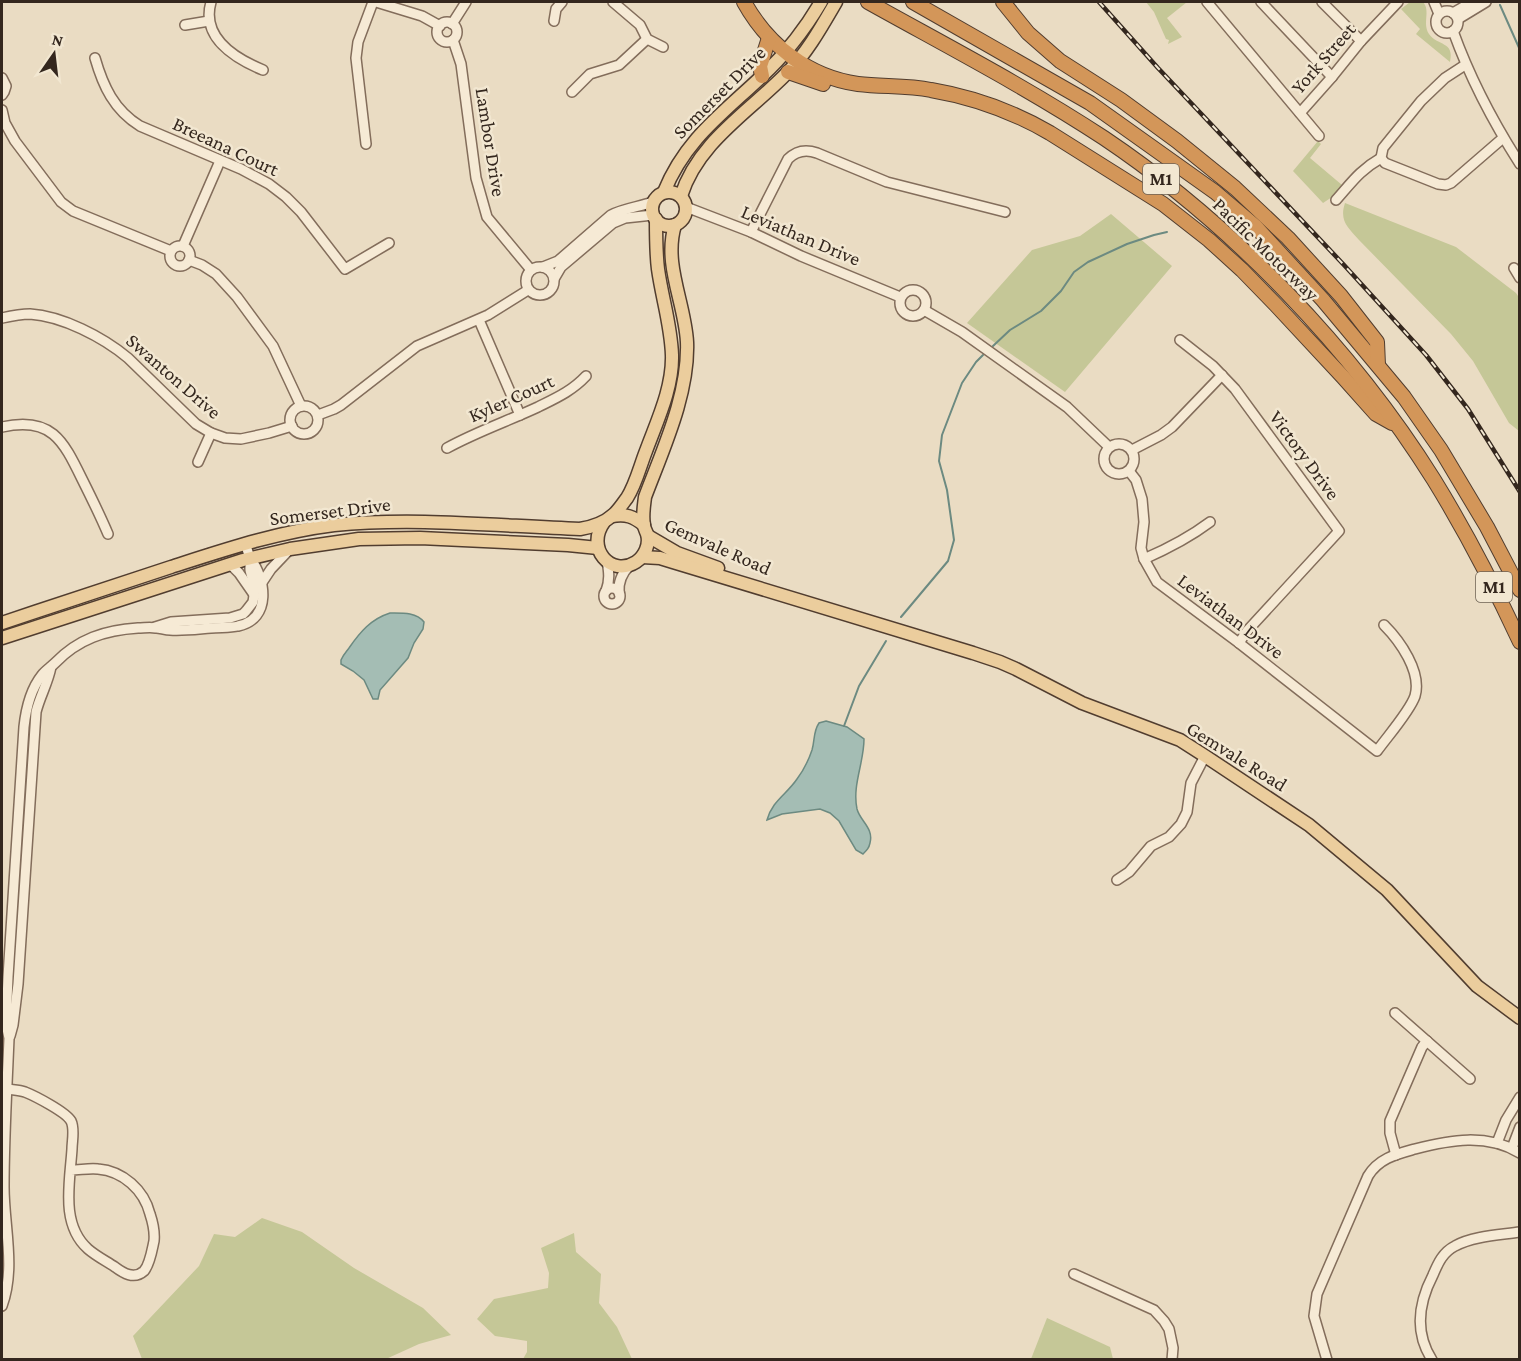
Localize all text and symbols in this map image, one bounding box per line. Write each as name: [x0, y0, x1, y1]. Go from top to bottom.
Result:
street label: York Street: [1286, 18, 1360, 98]
north arrow: [24, 24, 84, 84]
text: N: [50, 30, 65, 50]
street label: Somerset Drive: [668, 41, 770, 143]
street label: Lambor Drive: [472, 86, 510, 198]
street label: Breeana Court: [170, 112, 283, 180]
road number: M1: [1143, 164, 1179, 194]
street label: Pacific Motorway: [1208, 193, 1324, 306]
street label: Leviathan Drive: [738, 200, 864, 270]
street label: Swanton Drive: [122, 329, 226, 423]
street label: Kyler Court: [465, 369, 558, 427]
street label: Victory Drive: [1265, 406, 1345, 505]
street label: Somerset Drive: [268, 493, 392, 529]
street label: Gemvale Road: [661, 513, 775, 579]
street label: Leviathan Drive: [1174, 569, 1289, 663]
road number: M1: [1476, 572, 1512, 602]
street label: Gemvale Road: [1183, 716, 1292, 796]

